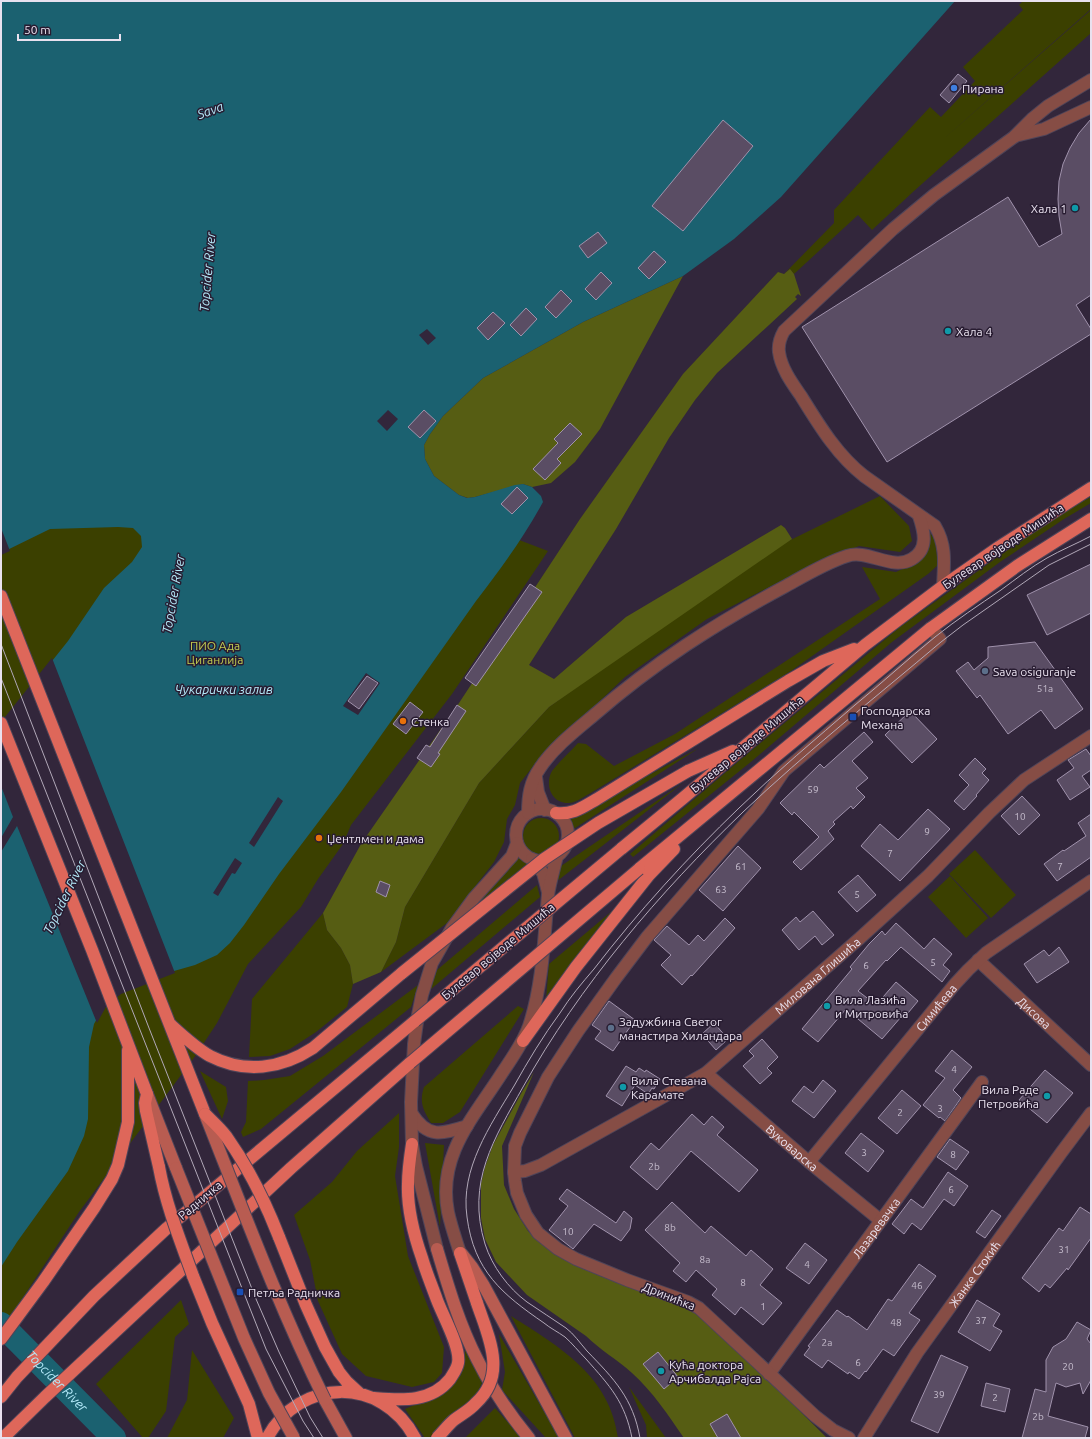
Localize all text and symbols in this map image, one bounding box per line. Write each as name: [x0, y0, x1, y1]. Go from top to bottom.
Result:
scale bar: [18, 16, 120, 42]
text: 50 m: [24, 23, 51, 36]
place label: Пирана: [962, 82, 1004, 95]
marker: Пирана: [949, 83, 959, 93]
water label: Sava: [194, 99, 225, 121]
place label: Хала 1: [1031, 202, 1067, 215]
marker: Хала 1: [1070, 203, 1080, 213]
water label: Topcider River: [197, 230, 218, 313]
place label: Хала 4: [956, 325, 992, 338]
marker: Хала 4: [943, 326, 953, 336]
street label: Булевар војводе Мишића: [940, 501, 1066, 591]
water label: Topcider River: [159, 552, 187, 635]
park label: ПИО Ада Циганлија: [187, 639, 243, 666]
place label: Sava osiguranje: [993, 665, 1076, 678]
marker: Sava osiguranje: [980, 666, 990, 676]
water label: Чукарички залив: [175, 682, 273, 696]
house number: 51a: [1037, 683, 1053, 694]
street label: Булевар војводе Мишића: [688, 693, 806, 795]
place label: Господарска Механа: [861, 704, 930, 731]
marker: Господарска Механа: [848, 712, 858, 722]
place label: Стенка: [411, 715, 449, 728]
marker: Стенка: [398, 716, 408, 726]
house number: 59: [807, 784, 819, 795]
house number: 10: [1014, 811, 1026, 822]
house number: 9: [924, 826, 930, 837]
place label: Џентлмен и дама: [327, 832, 424, 845]
marker: Џентлмен и дама: [314, 833, 324, 843]
house number: 7: [887, 848, 893, 859]
water label: Topcider River: [40, 857, 88, 936]
house number: 61: [735, 861, 747, 872]
house number: 7: [1057, 861, 1063, 872]
house number: 63: [715, 884, 727, 895]
house number: 5: [854, 889, 860, 900]
street label: Булевар војводе Мишића: [439, 900, 557, 1002]
street label: Милована Глишића: [772, 935, 863, 1016]
house number: 5: [930, 957, 936, 968]
house number: 6: [863, 960, 869, 971]
street label: Симићева: [913, 981, 959, 1033]
place label: Вила Лазића и Митровића: [835, 993, 909, 1020]
street label: Дисова: [1015, 994, 1054, 1031]
marker: Вила Лазића и Митровића: [822, 1001, 832, 1011]
place label: Задужбина Светог манастира Хиландара: [619, 1015, 742, 1042]
marker: Задужбина Светог манастира Хиландара: [606, 1023, 616, 1033]
house number: 4: [951, 1064, 957, 1075]
place label: Вила Стевана Карамате: [631, 1074, 707, 1101]
marker: Вила Стевана Карамате: [618, 1082, 628, 1092]
place label: Вила Раде Петровића: [978, 1083, 1039, 1110]
marker: Вила Раде Петровића: [1042, 1091, 1052, 1101]
house number: 3: [937, 1103, 943, 1114]
house number: 2: [897, 1107, 903, 1118]
street label: Вуковарска: [764, 1122, 821, 1173]
house number: 3: [861, 1147, 867, 1158]
house number: 8: [950, 1149, 956, 1160]
house number: 2b: [648, 1161, 660, 1172]
street label: Радничка: [176, 1178, 224, 1222]
house number: 6: [948, 1184, 954, 1195]
street label: Лазаревачка: [849, 1195, 902, 1260]
house number: 8b: [664, 1222, 676, 1233]
house number: 10: [562, 1226, 574, 1237]
street label: Жанке Стокић: [946, 1238, 1002, 1309]
house number: 31: [1058, 1244, 1070, 1255]
house number: 8a: [700, 1254, 710, 1265]
house number: 4: [804, 1259, 810, 1270]
house number: 8: [740, 1277, 746, 1288]
street label: Дринићка: [641, 1280, 697, 1312]
house number: 46: [911, 1280, 923, 1291]
place label: Петља Радничка: [248, 1286, 340, 1299]
marker: Петља Радничка: [235, 1287, 245, 1297]
house number: 1: [760, 1301, 766, 1312]
house number: 37: [975, 1315, 987, 1326]
house number: 48: [890, 1317, 902, 1328]
house number: 2a: [822, 1337, 832, 1348]
water label: Topcider River: [24, 1347, 91, 1415]
house number: 6: [855, 1357, 861, 1368]
place label: Кућа доктора Арчибалда Рајса: [669, 1358, 761, 1385]
house number: 20: [1062, 1361, 1074, 1372]
marker: Кућа доктора Арчибалда Рајса: [656, 1366, 666, 1376]
house number: 39: [933, 1389, 945, 1400]
house number: 2: [992, 1392, 998, 1403]
house number: 2b: [1032, 1411, 1044, 1422]

